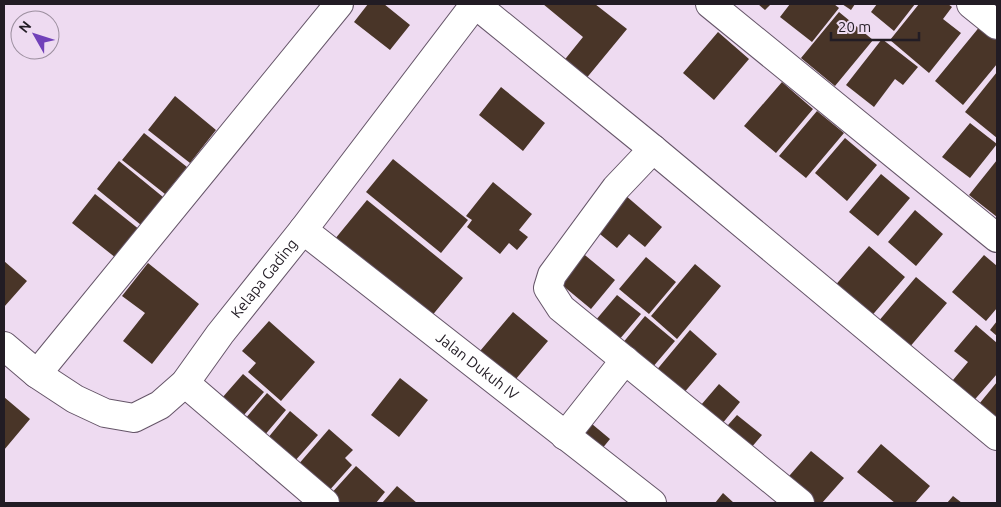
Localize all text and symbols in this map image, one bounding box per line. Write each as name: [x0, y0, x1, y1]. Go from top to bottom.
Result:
north arrow: [10, 10, 60, 60]
scale bar: [831, 10, 918, 42]
text: N: [15, 18, 34, 36]
text: 20 m: [838, 18, 871, 35]
street label: Kelapa Gading: [227, 235, 301, 321]
street label: Jalan Dukuh IV: [433, 328, 522, 403]

